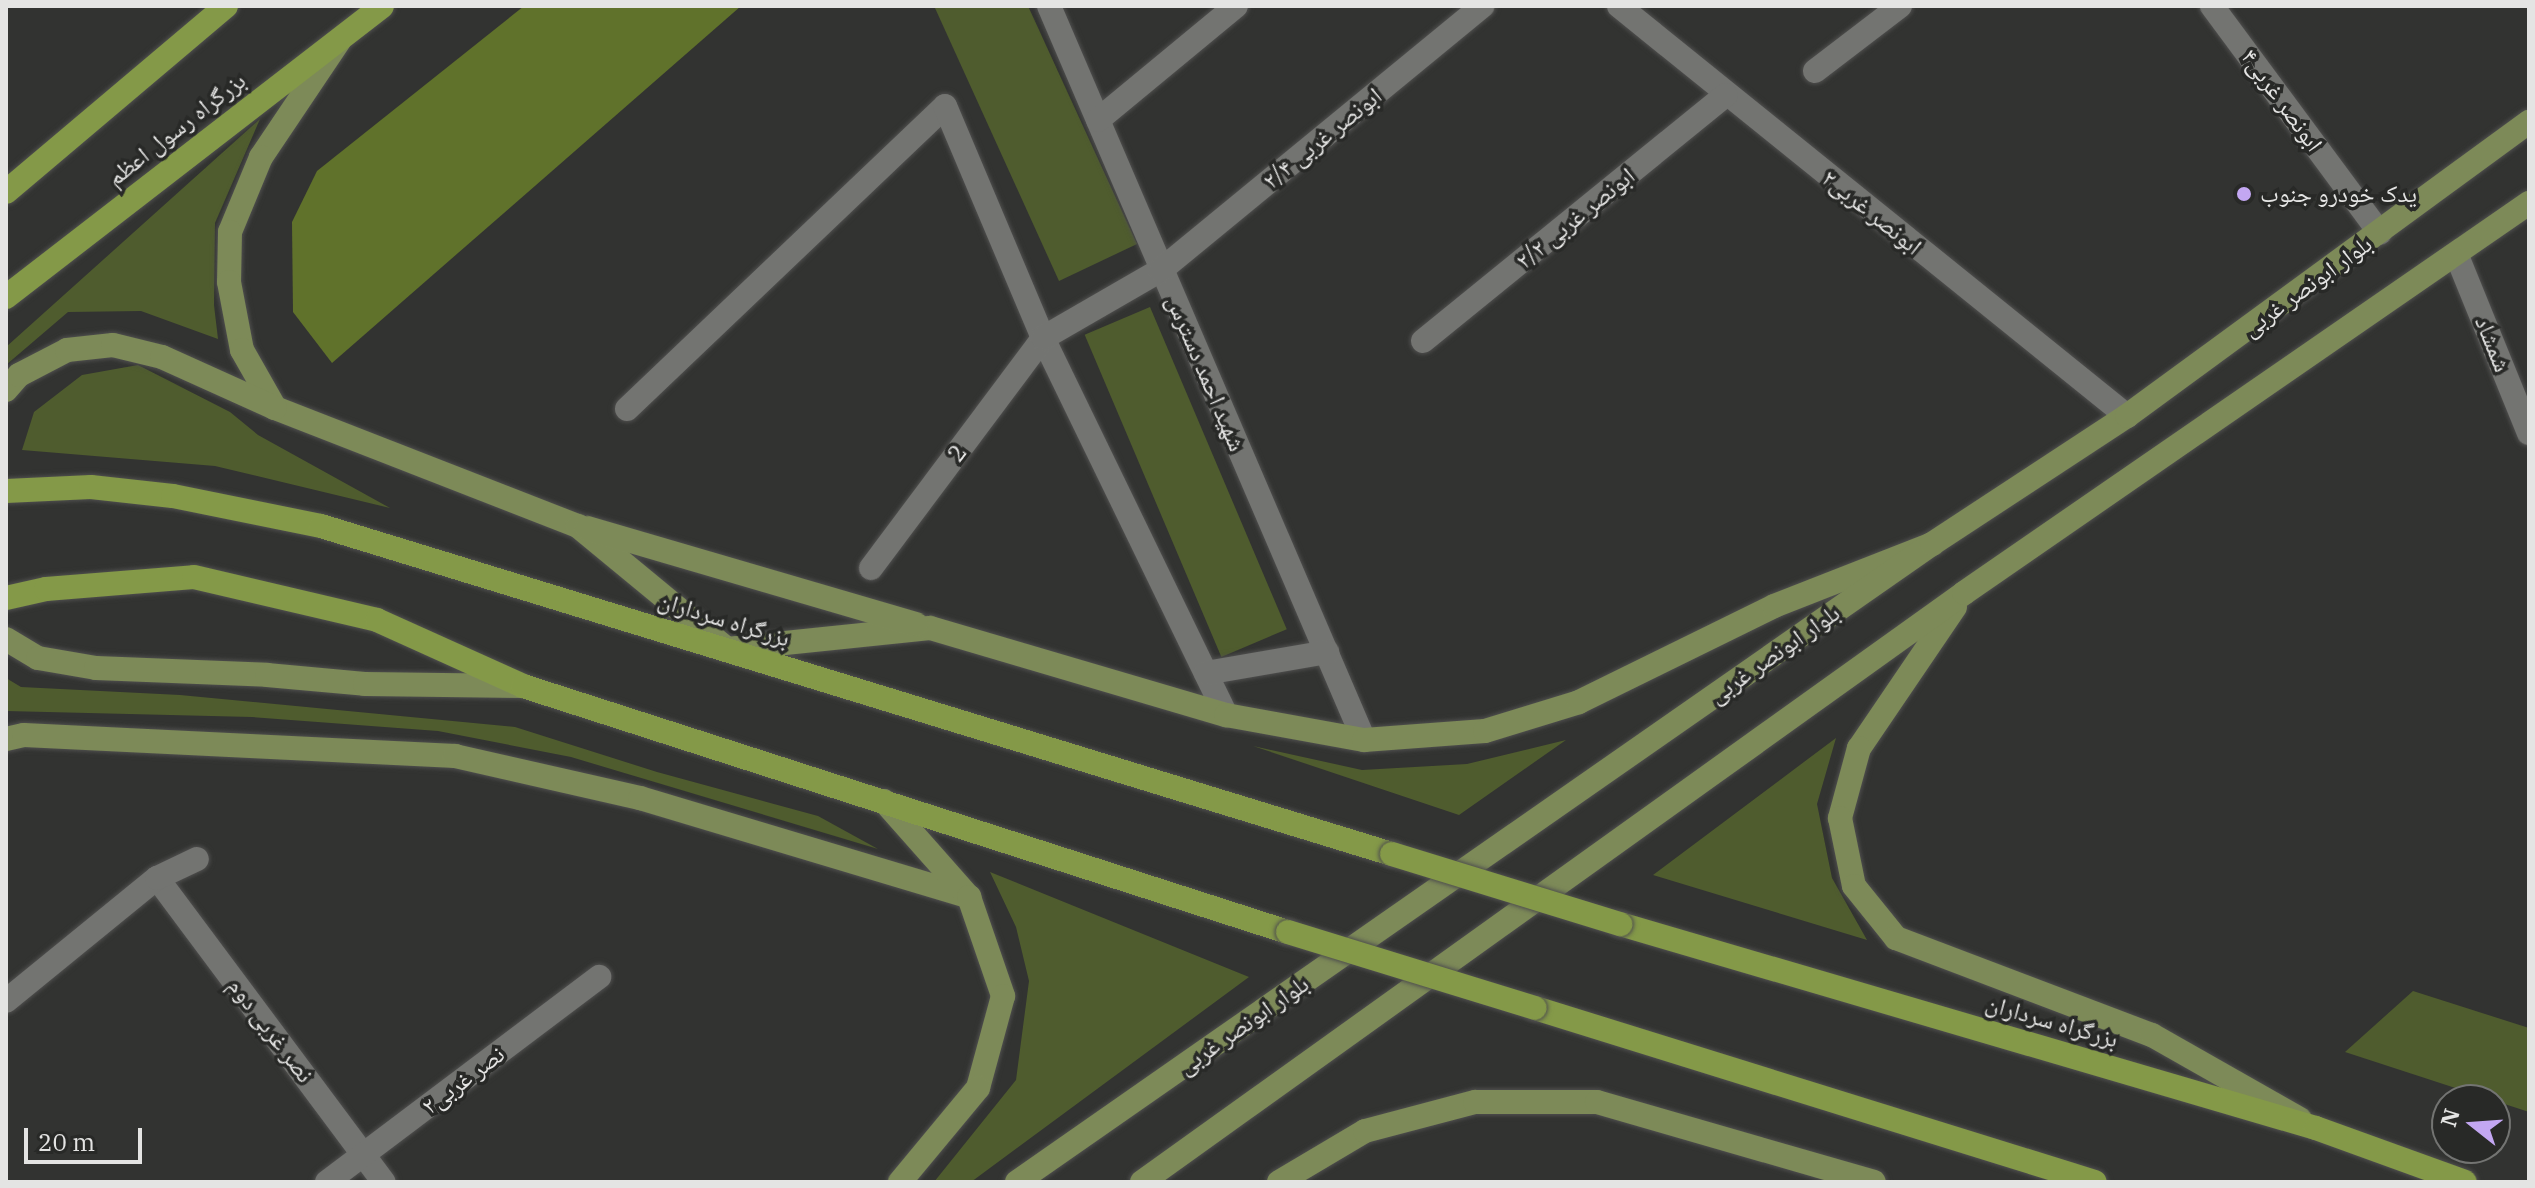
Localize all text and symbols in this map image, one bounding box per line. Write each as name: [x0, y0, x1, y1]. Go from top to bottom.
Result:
street label: ۴ابونصر غربی: [2235, 43, 2329, 157]
street label: بزرگراه رسول اعظم: [101, 66, 251, 192]
street label: ابونصر غربی ۲/۴: [1257, 81, 1387, 195]
street label: ابونصر غربی ۲/۲: [1510, 161, 1640, 275]
street label: ۲ابونصر غربی: [1816, 163, 1928, 261]
place label: یدک خودرو جنوب: [2260, 180, 2417, 208]
marker: یدک خودرو جنوب: [2235, 185, 2253, 203]
street label: بلوار ابونصر غربی: [2237, 229, 2377, 343]
street label: شهید احمد دسترس: [1160, 291, 1252, 455]
street label: شمشاد: [2469, 312, 2517, 376]
street label: 2: [941, 439, 973, 467]
street label: بزرگراه سرداران: [655, 585, 793, 653]
street label: بلوار ابونصر غربی: [1703, 598, 1845, 710]
street label: بلوار ابونصر غربی: [1172, 969, 1314, 1081]
street label: نصر غربی دوم: [222, 972, 320, 1088]
street label: بزرگراه سرداران: [1982, 988, 2122, 1054]
street label: نصر غربی۲: [416, 1040, 510, 1120]
north arrow: [2431, 1084, 2511, 1164]
text: N: [2433, 1105, 2466, 1130]
scale bar: [28, 1112, 146, 1162]
text: 20 m: [38, 1126, 95, 1158]

